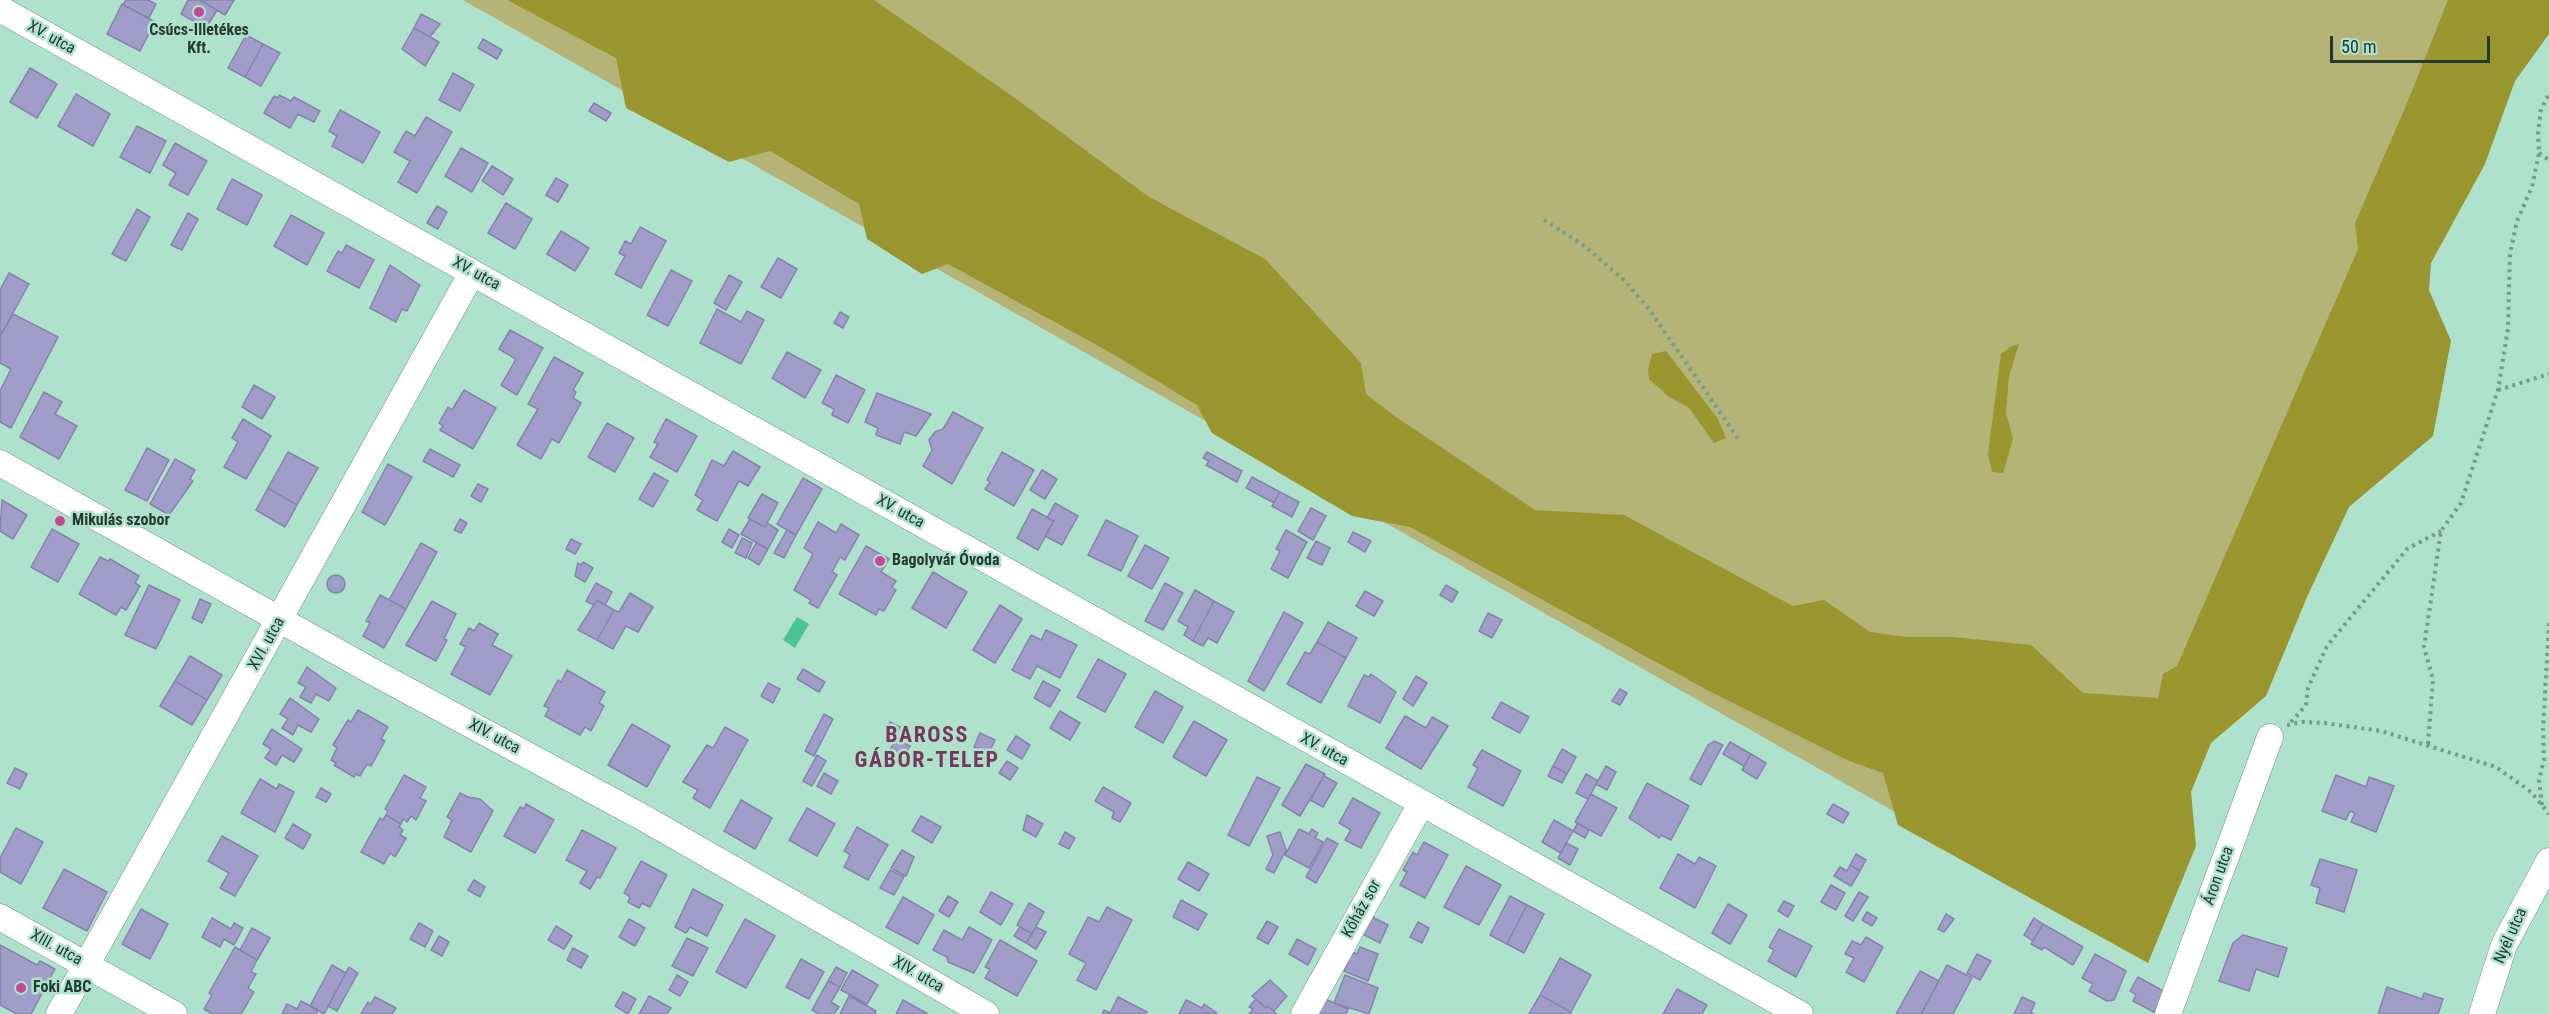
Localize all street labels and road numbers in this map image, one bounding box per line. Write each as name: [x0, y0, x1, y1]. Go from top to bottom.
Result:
street label: XV. utca: [24, 17, 78, 59]
street label: XV. utca: [449, 253, 503, 295]
street label: XV. utca: [873, 491, 927, 533]
street label: XVI. utca: [245, 614, 289, 674]
street label: XIV. utca: [465, 716, 523, 758]
street label: XV. utca: [1297, 729, 1351, 771]
street label: Áron utca: [2200, 844, 2238, 908]
street label: Kőház sor: [1338, 877, 1386, 941]
street label: Nyél utca: [2490, 905, 2532, 967]
street label: XIII. utca: [27, 926, 85, 970]
street label: XIV. utca: [889, 953, 947, 997]

